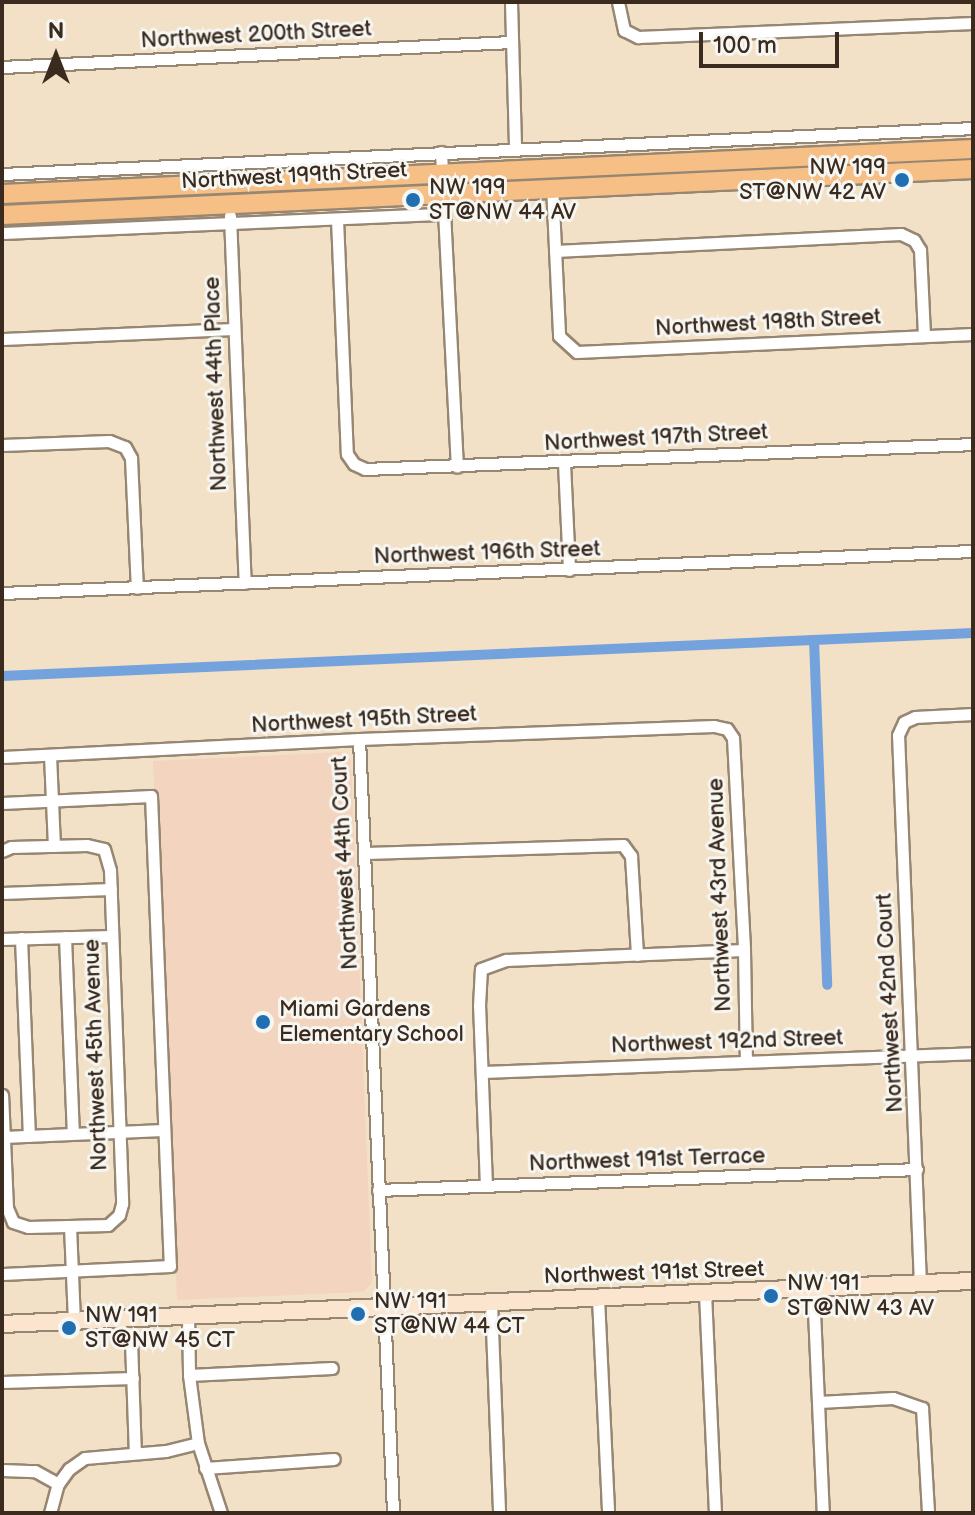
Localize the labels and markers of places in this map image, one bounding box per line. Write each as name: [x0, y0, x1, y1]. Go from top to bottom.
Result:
place label: NW 199 ST@NW 42 AV: [739, 154, 886, 206]
marker: NW 199 ST@NW 42 AV: [893, 171, 911, 189]
place label: NW 199 ST@NW 44 AV: [429, 174, 576, 226]
marker: NW 199 ST@NW 44 AV: [404, 191, 422, 209]
place label: Miami Gardens Elementary School: [279, 996, 465, 1048]
marker: Miami Gardens Elementary School: [254, 1013, 272, 1031]
place label: NW 191 ST@NW 43 AV: [787, 1270, 934, 1322]
marker: NW 191 ST@NW 43 AV: [762, 1287, 780, 1305]
place label: NW 191 ST@NW 44 CT: [374, 1288, 525, 1340]
place label: NW 191 ST@NW 45 CT: [85, 1302, 235, 1354]
marker: NW 191 ST@NW 44 CT: [349, 1305, 367, 1323]
marker: NW 191 ST@NW 45 CT: [60, 1319, 78, 1337]

